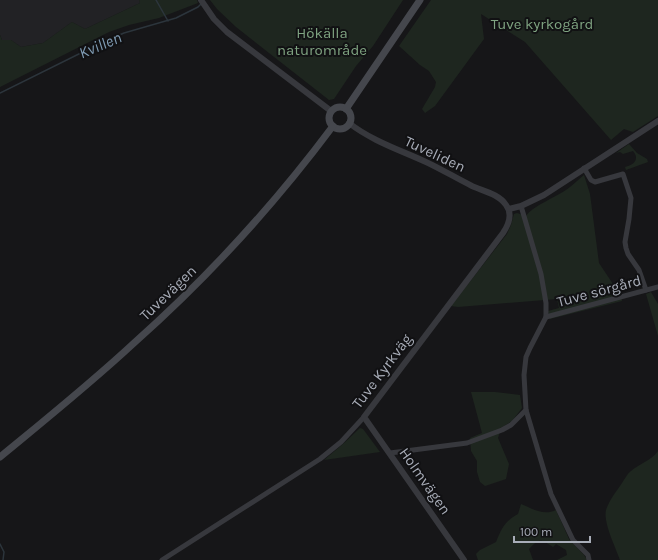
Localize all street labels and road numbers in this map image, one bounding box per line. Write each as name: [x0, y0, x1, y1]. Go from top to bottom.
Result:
street label: Tuveliden: [402, 132, 468, 176]
street label: Tuvevägen: [136, 262, 200, 324]
street label: Tuve sörgård: [555, 271, 643, 311]
street label: Tuve Kyrkväg: [348, 330, 416, 412]
street label: Holmvägen: [395, 444, 455, 518]

